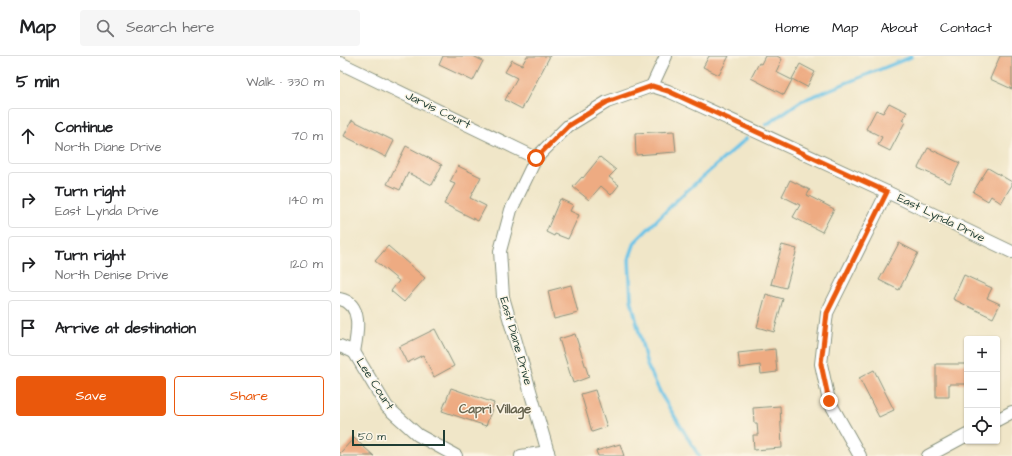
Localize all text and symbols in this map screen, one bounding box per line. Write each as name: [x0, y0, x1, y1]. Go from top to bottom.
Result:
search box: [80, 10, 360, 46]
text: Map: [20, 14, 56, 41]
icon: search: [94, 17, 116, 39]
text: Search here: [126, 17, 215, 38]
text: Home: [775, 18, 810, 38]
text: Map: [832, 18, 858, 38]
text: About: [880, 18, 918, 38]
text: Contact: [940, 18, 992, 38]
text: 5 min: [16, 70, 59, 94]
text: Walk · 330 m: [246, 73, 324, 91]
street label: Jarvis Court: [402, 87, 474, 133]
text: Continue: [55, 117, 113, 138]
icon: ahead: [17, 125, 39, 147]
text: 70 m: [291, 127, 323, 145]
text: North Diane Drive: [55, 138, 162, 156]
route start: [527, 149, 545, 167]
text: Turn right: [55, 181, 126, 202]
icon: right: [17, 189, 39, 211]
street label: East Lynda Drive: [894, 189, 988, 248]
text: 140 m: [289, 191, 323, 209]
text: East Lynda Drive: [55, 202, 159, 220]
text: Turn right: [55, 245, 126, 266]
icon: right: [17, 253, 39, 275]
text: 120 m: [290, 255, 323, 273]
text: North Denise Drive: [55, 266, 169, 284]
street label: East Diane Drive: [495, 295, 537, 387]
icon: arrive: [17, 317, 39, 339]
text: Arrive at destination: [55, 318, 196, 339]
map controls: [964, 336, 1000, 444]
button: +: [964, 336, 1000, 372]
street label: Lee Court: [352, 355, 398, 413]
button: −: [964, 372, 1000, 408]
button: Save: [16, 376, 166, 416]
button: Share: [174, 376, 324, 416]
route end: [820, 392, 838, 410]
district label: Capri Village: [459, 400, 531, 420]
button: locate: [964, 408, 1000, 444]
scale bar: [352, 428, 445, 447]
text: 50 m: [358, 429, 386, 444]

